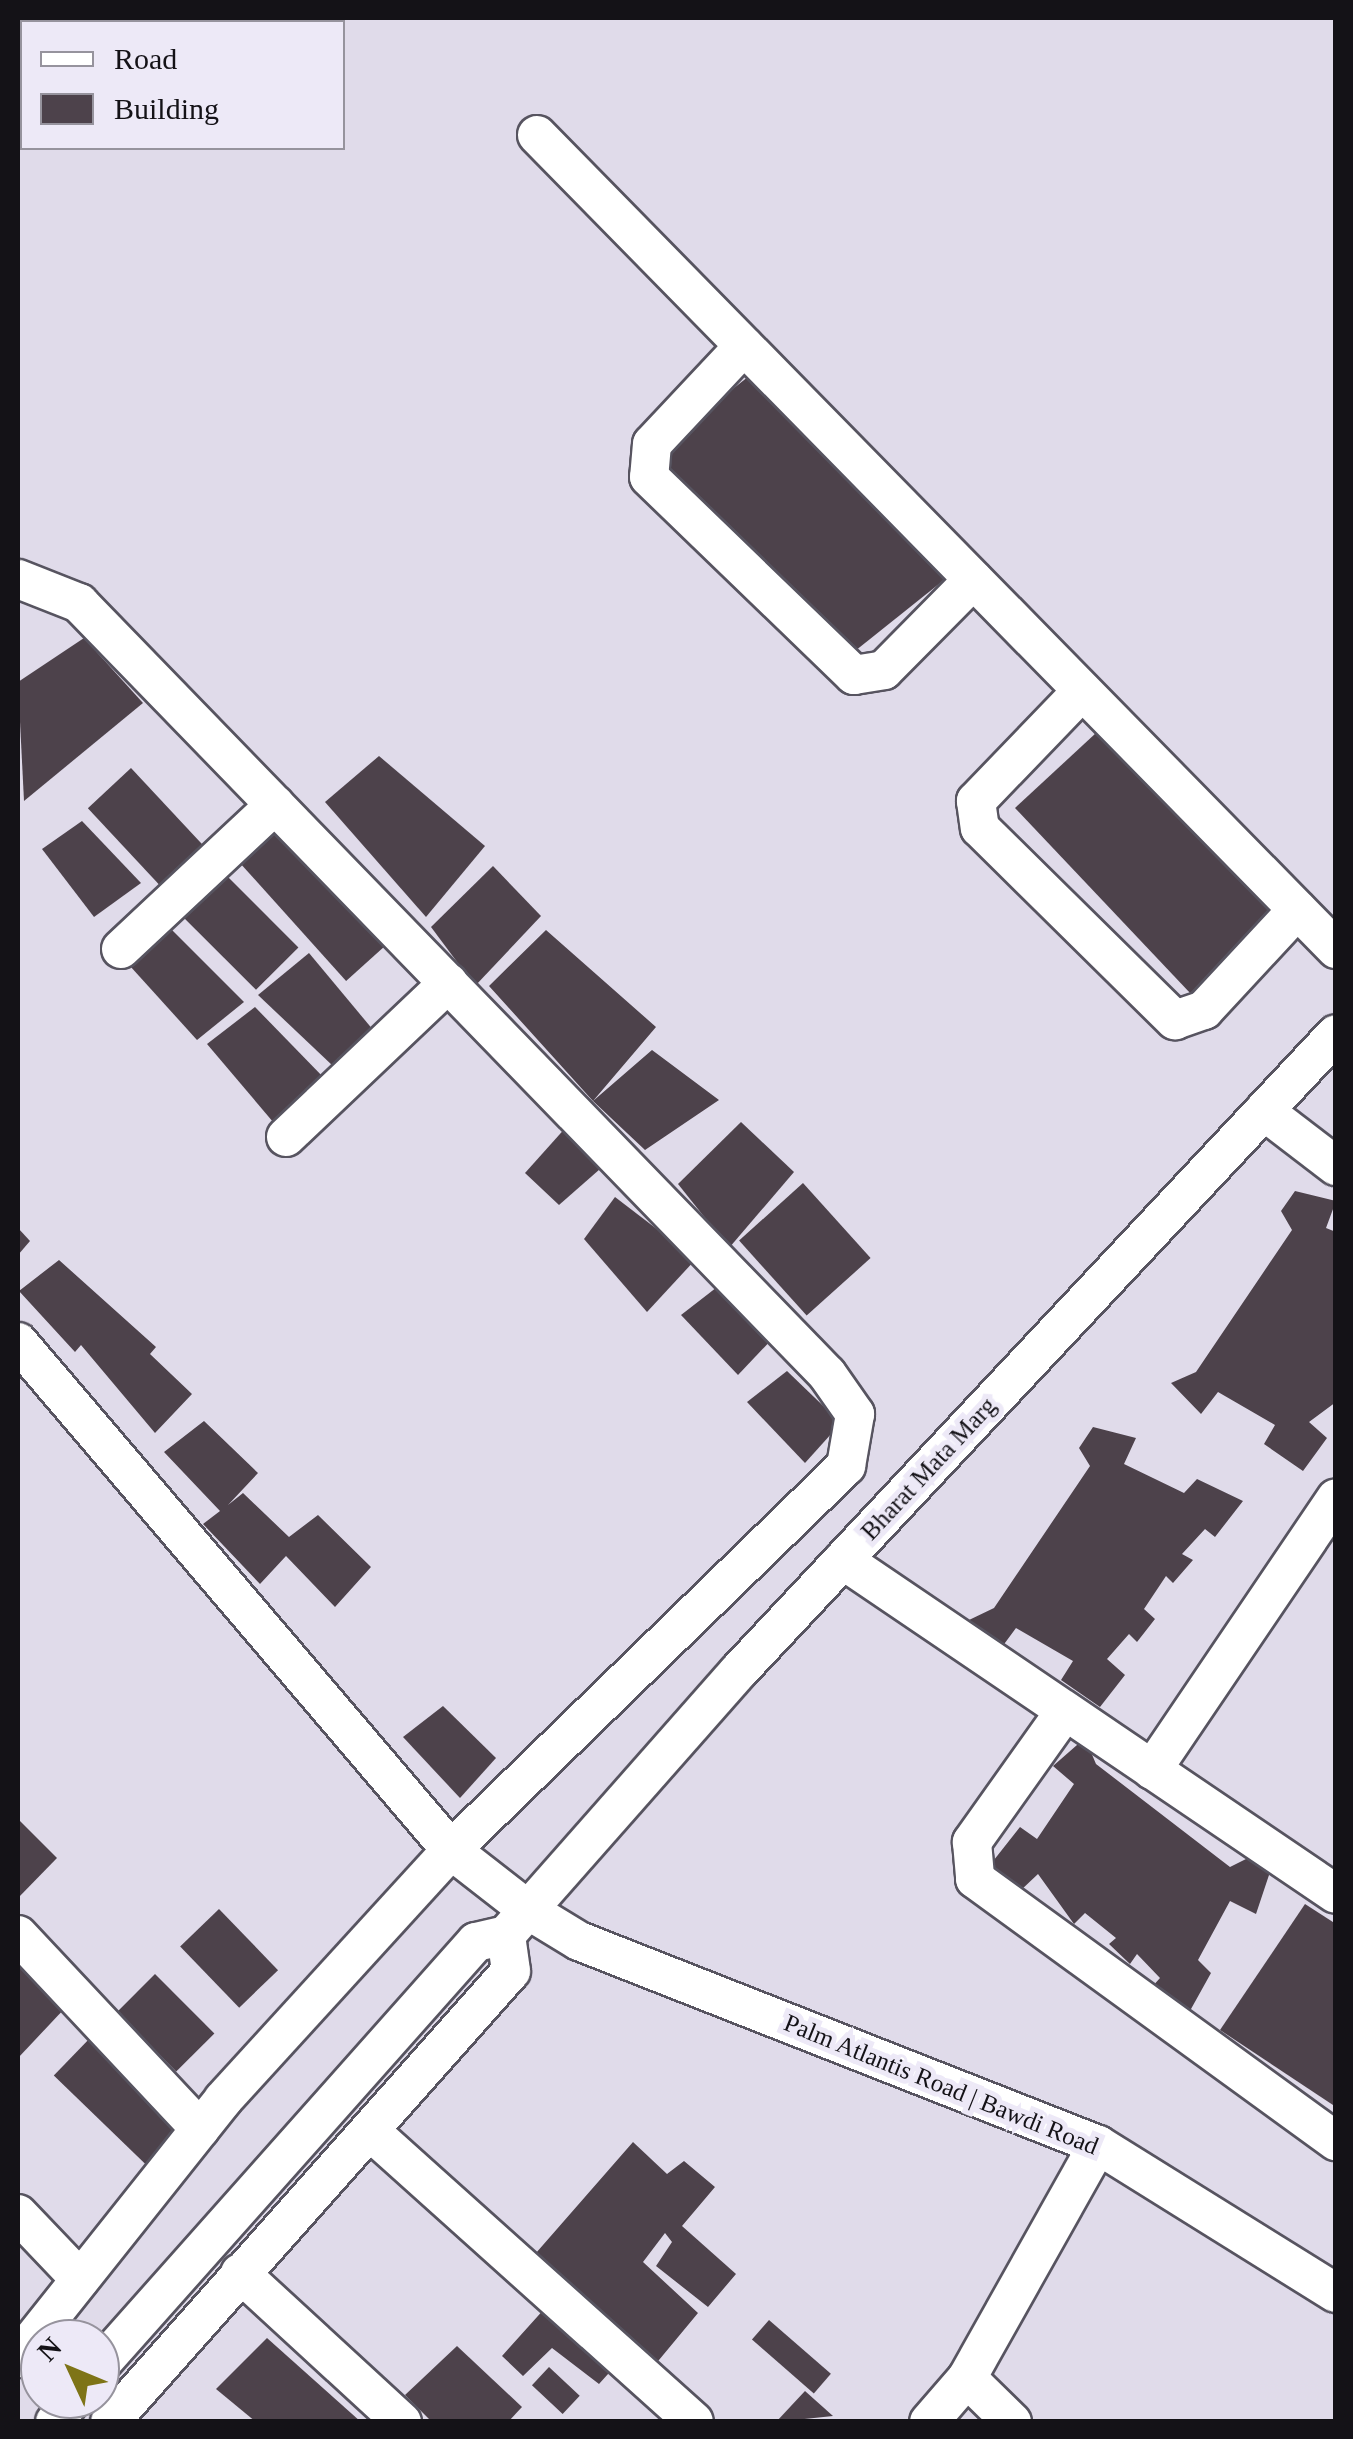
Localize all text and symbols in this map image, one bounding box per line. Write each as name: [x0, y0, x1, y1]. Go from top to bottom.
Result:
legend: [20, 20, 345, 150]
text: Road: [114, 42, 177, 75]
text: Building: [114, 92, 219, 125]
street label: Bharat Mata Marg: [855, 1391, 1003, 1547]
street label: Palm Atlantis Road | Bawdi Road: [779, 2008, 1103, 2162]
north arrow: [20, 2319, 120, 2419]
text: N: [31, 2331, 68, 2367]

